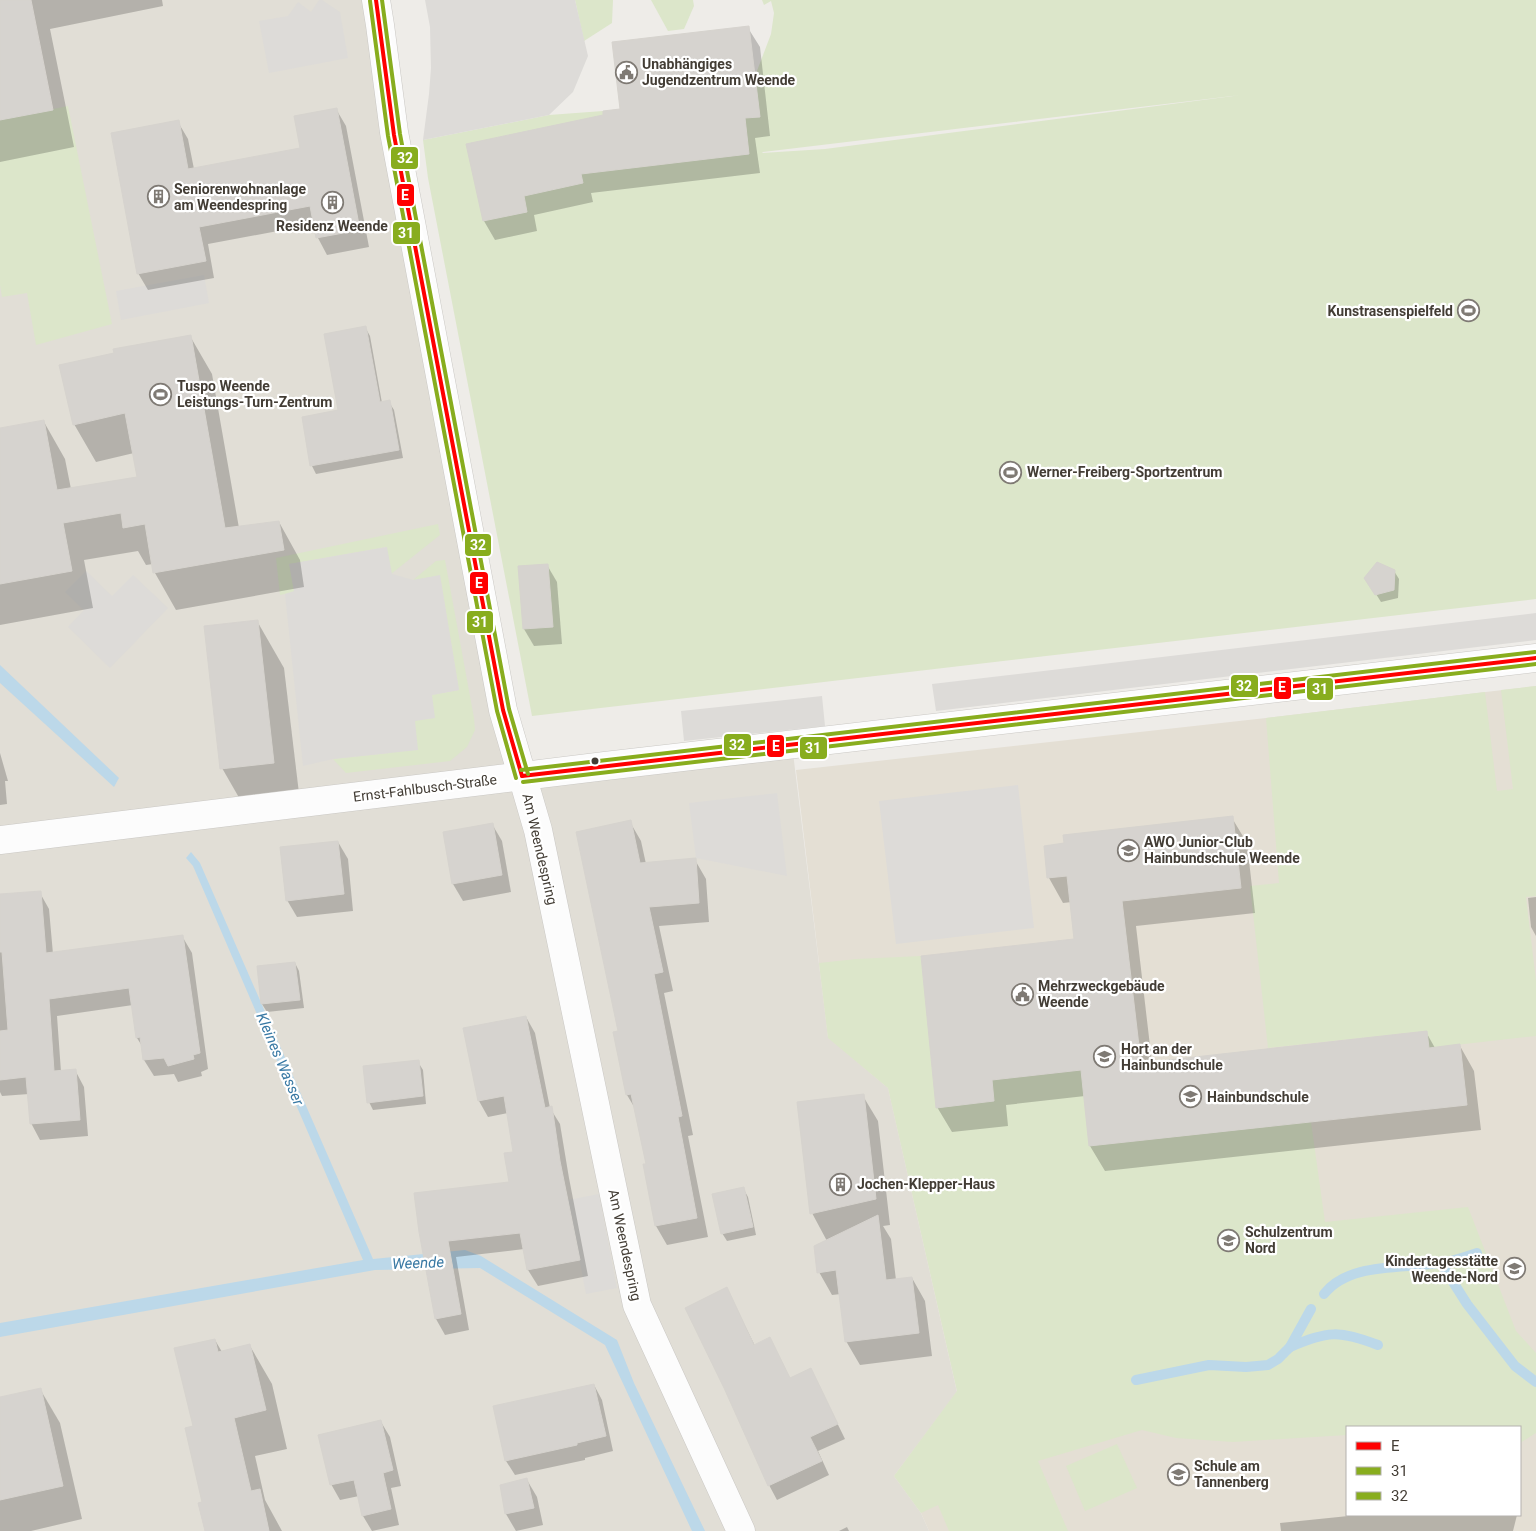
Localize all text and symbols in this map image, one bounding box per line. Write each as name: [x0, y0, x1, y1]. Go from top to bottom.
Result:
place label: Unabhängiges Jugendzentrum Weende: [642, 56, 796, 88]
public building icon: Unabhängiges Jugendzentrum Weende: [614, 60, 638, 84]
line badge: 32: [390, 146, 419, 170]
text: 32: [397, 150, 413, 166]
place label: Seniorenwohnanlage am Weendespring: [174, 181, 306, 213]
line badge: E: [396, 183, 415, 207]
building icon: Seniorenwohnanlage am Weendespring: [146, 185, 170, 209]
text: E: [401, 187, 409, 203]
building icon: Residenz Weende: [320, 191, 344, 215]
place label: Residenz Weende: [276, 218, 388, 234]
line badge: 31: [392, 221, 421, 245]
text: 31: [398, 225, 414, 241]
sports icon: Kunstrasenspielfeld: [1457, 299, 1481, 323]
place label: Kunstrasenspielfeld: [1328, 303, 1453, 319]
place label: Tuspo Weende Leistungs-Turn-Zentrum: [177, 378, 332, 410]
sports icon: Tuspo Weende Leistungs-Turn-Zentrum: [149, 382, 173, 406]
sports icon: Werner-Freiberg-Sportzentrum: [999, 460, 1023, 484]
place label: Werner-Freiberg-Sportzentrum: [1027, 464, 1222, 480]
line badge: 32: [464, 533, 492, 557]
text: 32: [470, 537, 486, 553]
line badge: E: [469, 571, 489, 595]
text: E: [475, 575, 483, 591]
line badge: 31: [466, 610, 494, 634]
text: 31: [472, 614, 488, 630]
line badge: 32: [1230, 674, 1259, 698]
line badge: E: [1273, 676, 1292, 700]
line badge: 31: [1306, 677, 1334, 701]
text: 32: [1236, 678, 1252, 694]
text: E: [1278, 679, 1286, 695]
text: 31: [1312, 681, 1328, 697]
line badge: 32: [723, 733, 752, 757]
line badge: E: [766, 734, 785, 758]
line badge: 31: [799, 736, 828, 760]
text: 32: [729, 737, 745, 753]
text: E: [772, 738, 780, 754]
text: 31: [805, 740, 821, 756]
unlabelled marker: [590, 756, 600, 766]
street label: Ernst-Fahlbusch-Straße: [352, 771, 498, 805]
street label: Am Weendespring: [519, 792, 561, 906]
place label: AWO Junior-Club Hainbundschule Weende: [1144, 834, 1300, 866]
school or university icon: AWO Junior-Club Hainbundschule Weende: [1116, 838, 1140, 862]
place label: Mehrzweckgebäude Weende: [1038, 978, 1165, 1010]
public building icon: Mehrzweckgebäude Weende: [1010, 982, 1034, 1006]
water label: Kleines Wasser: [252, 1010, 308, 1109]
place label: Hort an der Hainbundschule: [1121, 1041, 1223, 1073]
school or university icon: Hort an der Hainbundschule: [1093, 1045, 1117, 1069]
school or university icon: Hainbundschule: [1179, 1085, 1203, 1109]
place label: Hainbundschule: [1207, 1089, 1309, 1105]
building icon: Jochen-Klepper-Haus: [829, 1172, 853, 1196]
place label: Jochen-Klepper-Haus: [857, 1176, 995, 1192]
street label: Am Weendespring: [605, 1188, 645, 1302]
place label: Schulzentrum Nord: [1245, 1224, 1333, 1256]
school or university icon: Schulzentrum Nord: [1217, 1228, 1241, 1252]
water label: Weende: [392, 1253, 445, 1273]
place label: Kindertagesstätte Weende-Nord: [1385, 1253, 1498, 1285]
school or university icon: Kindertagesstätte Weende-Nord: [1502, 1257, 1526, 1281]
legend: [1346, 1426, 1521, 1516]
text: E: [1391, 1437, 1400, 1455]
place label: Schule am Tannenberg: [1194, 1458, 1269, 1490]
school or university icon: Schule am Tannenberg: [1166, 1462, 1190, 1486]
text: 31: [1391, 1462, 1408, 1480]
text: 32: [1391, 1487, 1408, 1505]

